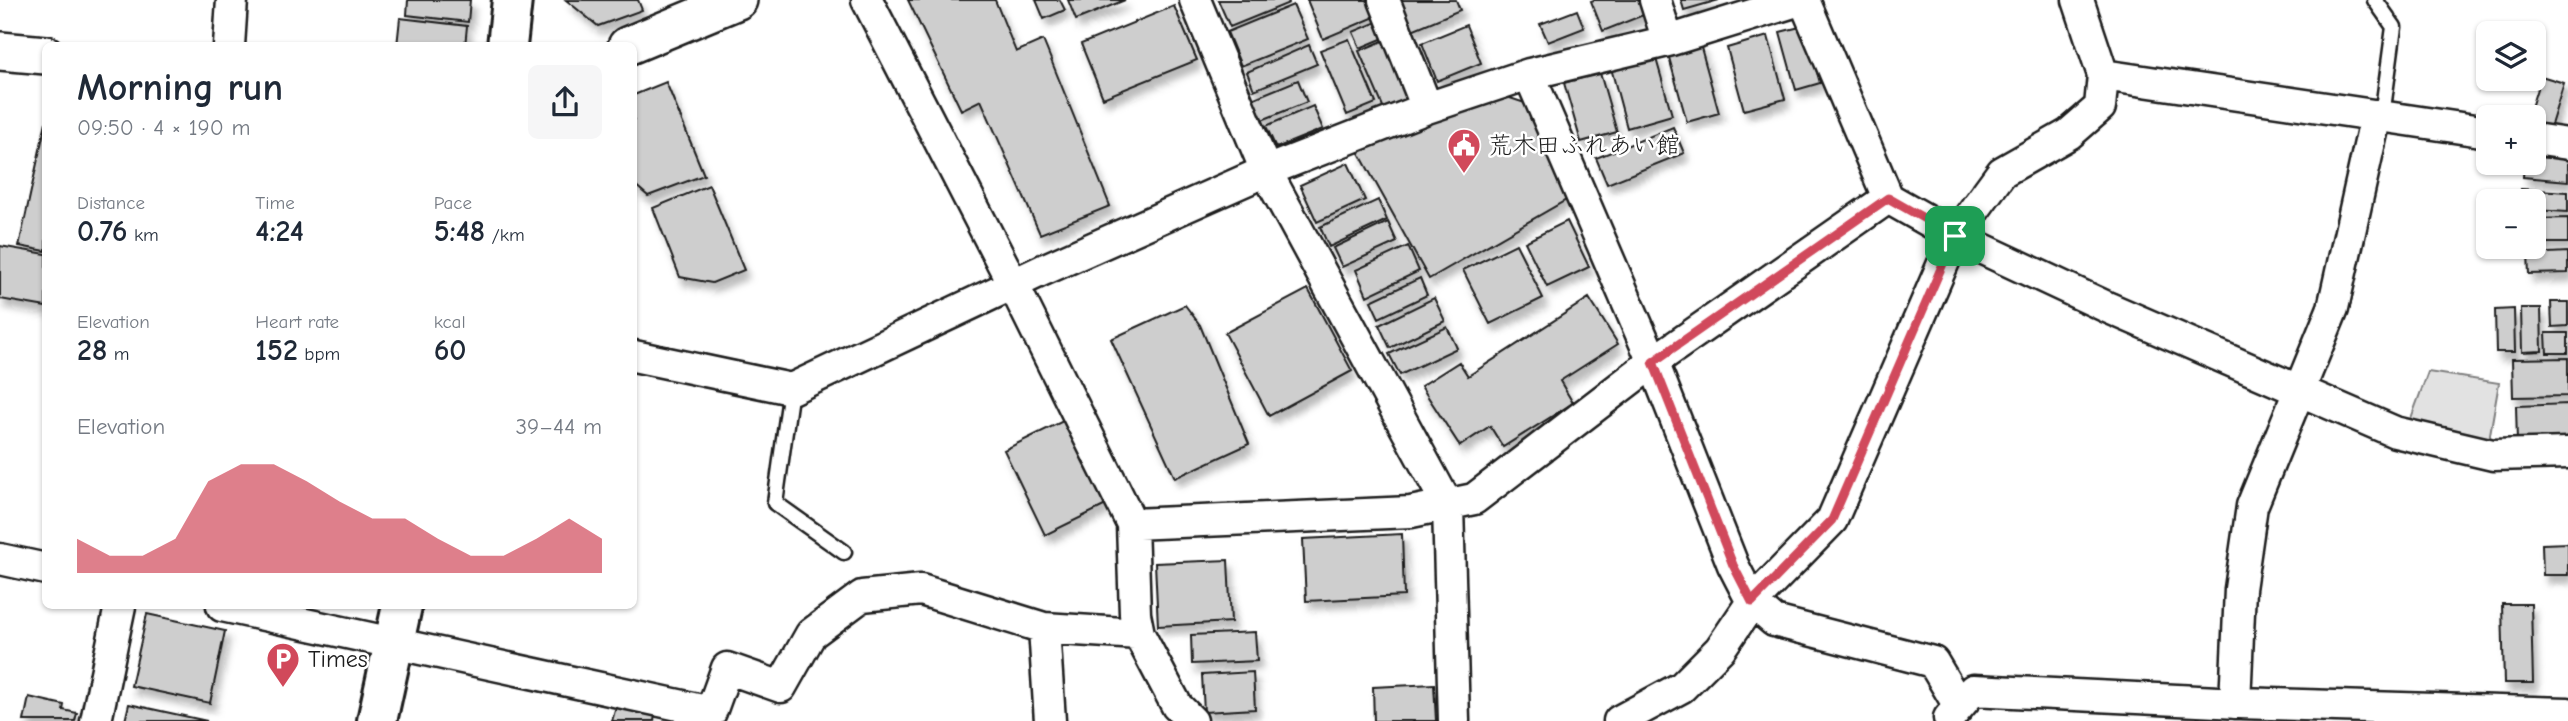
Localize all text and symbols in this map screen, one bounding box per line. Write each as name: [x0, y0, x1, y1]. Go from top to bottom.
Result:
map controls: [2476, 21, 2546, 259]
button: layers: [2476, 21, 2546, 91]
button: share: [528, 65, 602, 139]
text: Morning run: [77, 66, 283, 110]
button: +: [2476, 105, 2546, 175]
text: 09:50 · 4 × 190 m: [77, 114, 250, 141]
public building icon: 荒木田ふれあい館: [1445, 126, 1483, 175]
place label: 荒木田ふれあい館: [1488, 131, 1680, 159]
button: −: [2476, 189, 2546, 259]
text: Distance: [77, 192, 145, 214]
text: Time: [255, 192, 295, 214]
text: Pace: [434, 192, 472, 214]
pin: [1925, 206, 1985, 266]
text: 0.76: [77, 214, 128, 249]
text: 4:24: [255, 214, 304, 249]
text: 5:48: [434, 214, 485, 249]
icon: arrive: [1936, 217, 1974, 255]
text: km: [128, 224, 159, 246]
text: /km: [485, 224, 525, 246]
text: Elevation: [77, 311, 150, 333]
text: Heart rate: [255, 311, 339, 333]
text: kcal: [434, 311, 466, 333]
text: 28: [77, 333, 107, 368]
text: 152: [255, 333, 298, 368]
text: 60: [434, 333, 467, 368]
text: m: [107, 343, 129, 365]
text: bpm: [298, 343, 340, 365]
text: Elevation: [77, 413, 165, 440]
text: 39–44 m: [515, 413, 602, 440]
parking icon: Times: [264, 640, 302, 689]
place label: Times: [308, 645, 368, 673]

